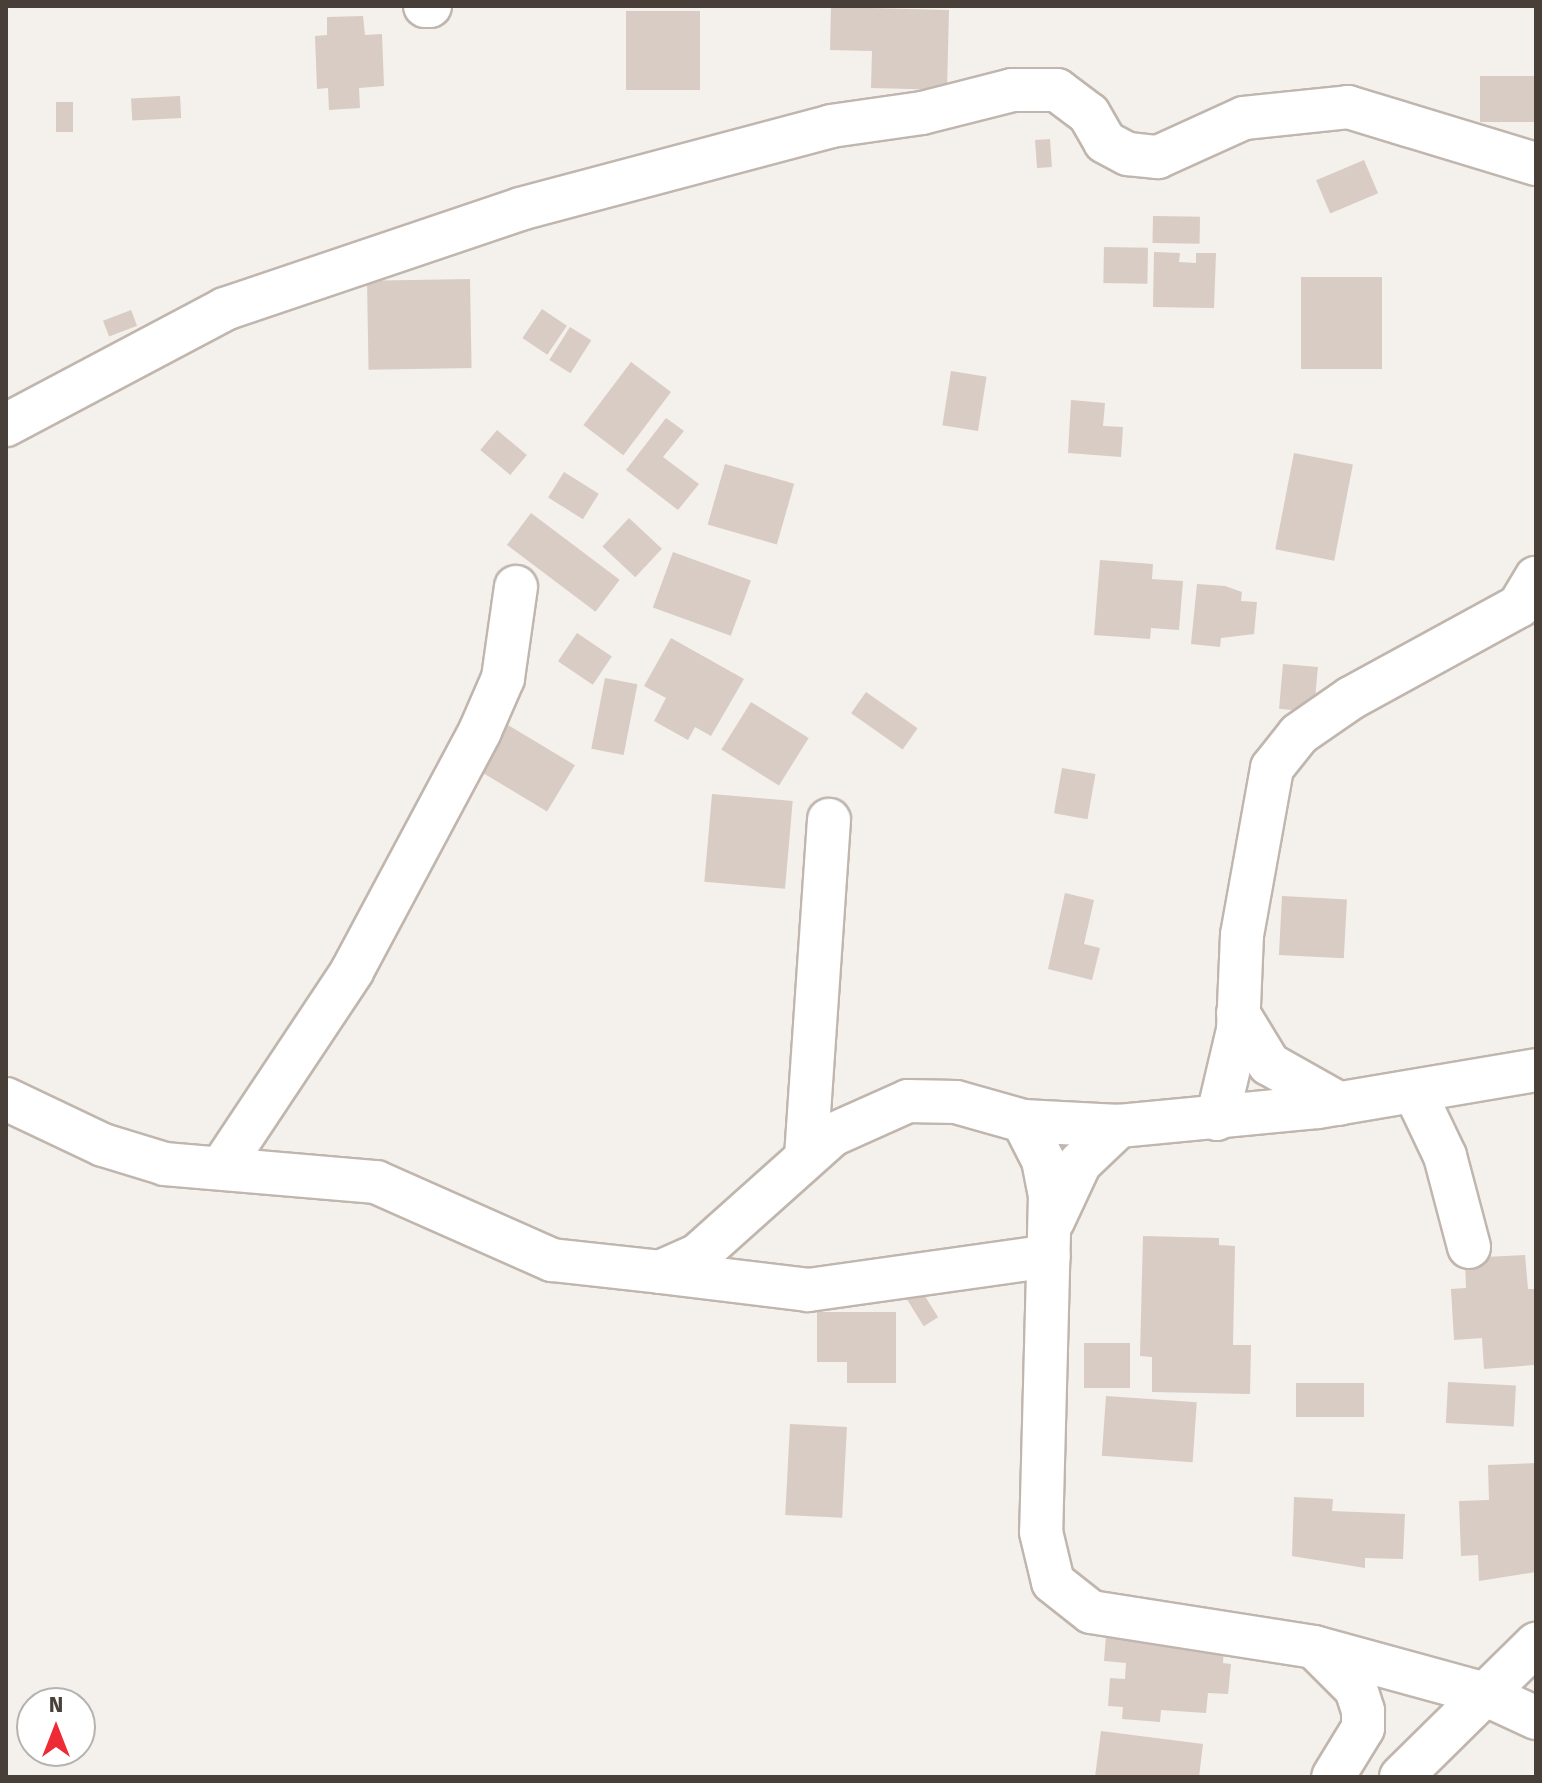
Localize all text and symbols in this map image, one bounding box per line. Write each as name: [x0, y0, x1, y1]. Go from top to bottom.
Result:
north arrow: [16, 1687, 96, 1767]
text: N: [49, 1691, 63, 1718]

